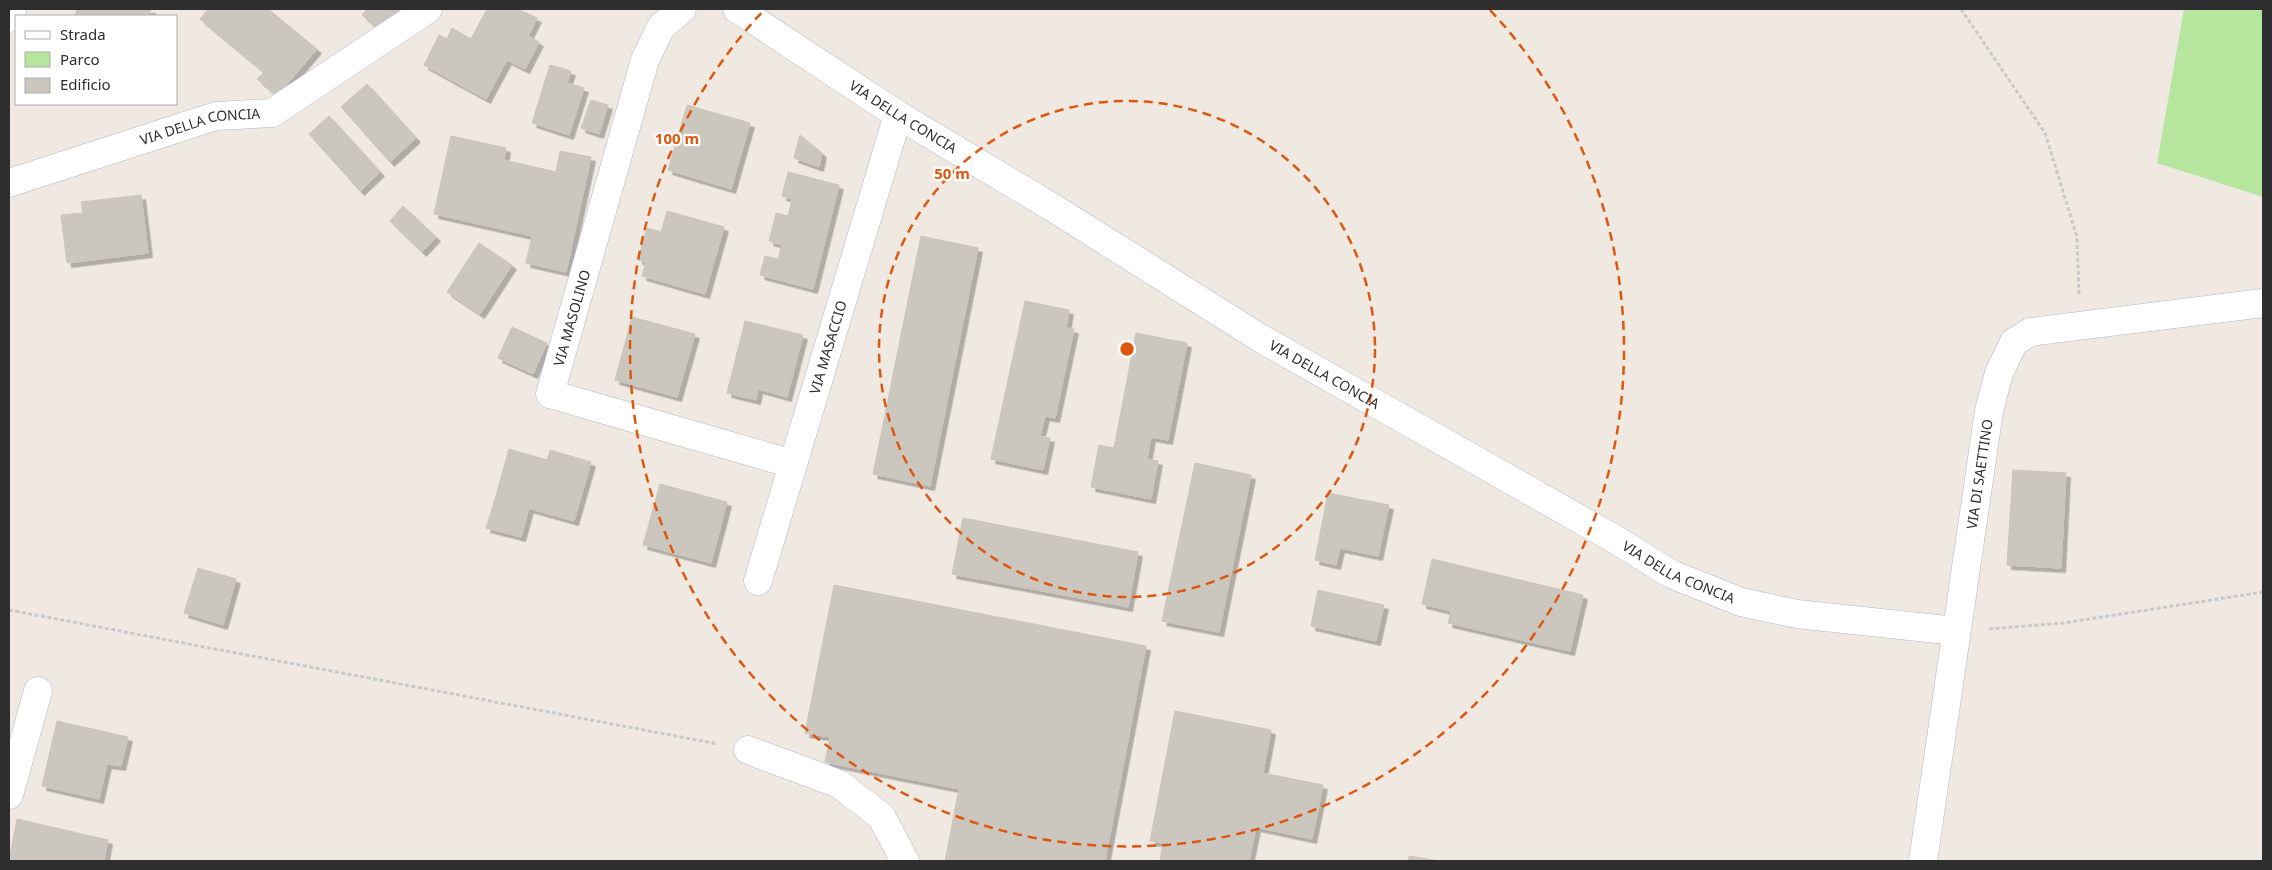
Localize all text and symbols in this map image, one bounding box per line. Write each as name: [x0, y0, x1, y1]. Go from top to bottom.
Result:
legend: [15, 15, 178, 105]
text: Strada: [60, 24, 106, 44]
text: Parco: [60, 49, 100, 69]
text: Edificio: [60, 74, 111, 94]
street label: VIA DELLA CONCIA: [846, 75, 961, 157]
street label: VIA DELLA CONCIA: [137, 104, 261, 149]
text: 100 m: [655, 128, 699, 148]
text: 50 m: [934, 163, 970, 183]
street label: VIA MASOLINO: [549, 267, 594, 368]
street label: VIA MASACCIO: [805, 298, 851, 396]
street label: VIA DELLA CONCIA: [1266, 335, 1383, 413]
centre of rings: [1118, 340, 1136, 358]
street label: VIA DI SAETTINO: [1962, 418, 1997, 530]
street label: VIA DELLA CONCIA: [1619, 536, 1738, 608]

